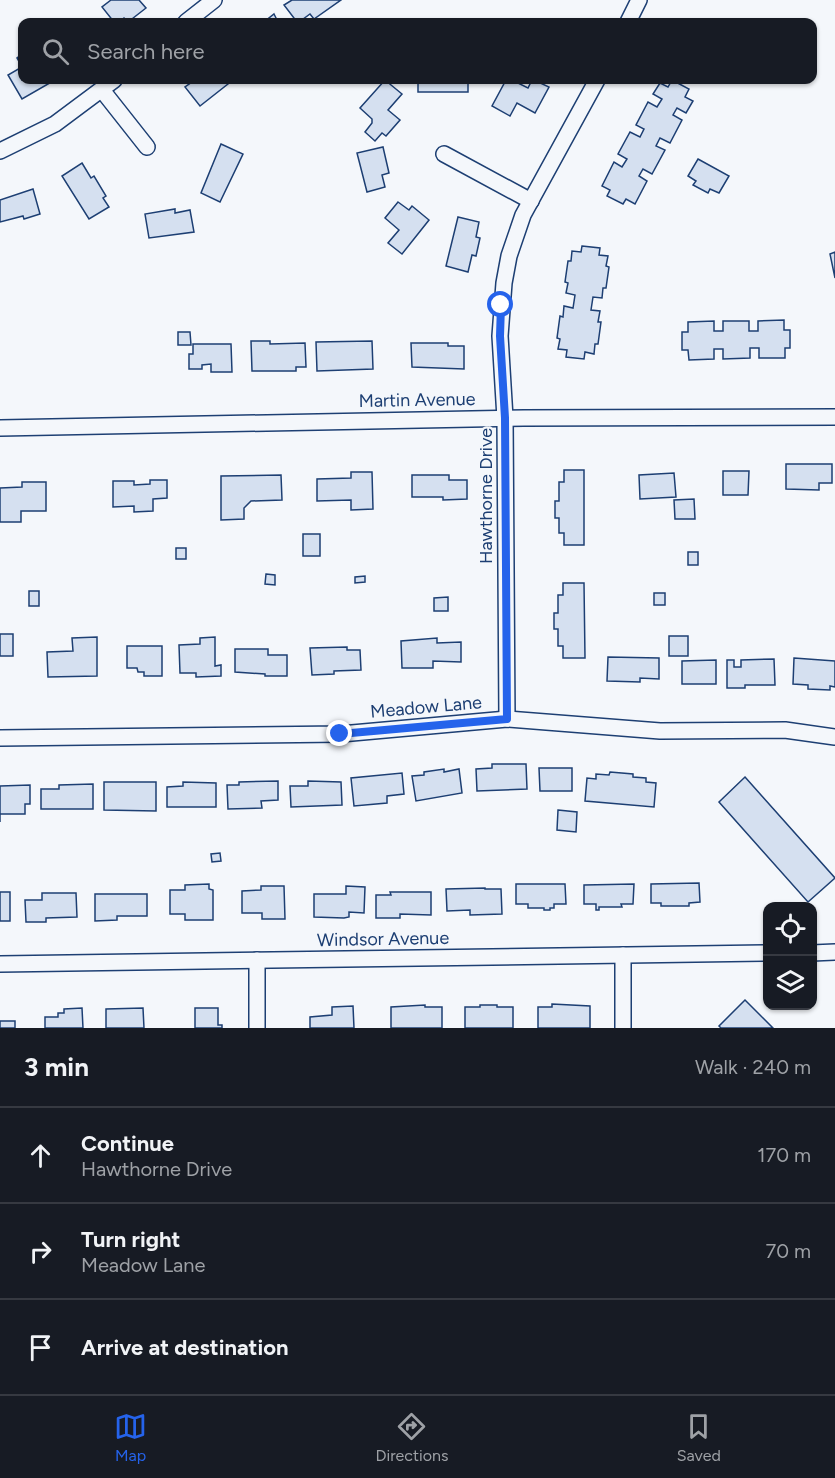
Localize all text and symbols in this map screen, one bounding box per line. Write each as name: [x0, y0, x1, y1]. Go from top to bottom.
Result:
search box: [18, 18, 817, 84]
icon: search: [39, 35, 72, 68]
text: Search here: [87, 38, 205, 65]
route start: [487, 291, 513, 317]
street label: Martin Avenue: [358, 388, 476, 412]
street label: Hawthorne Drive: [475, 428, 497, 564]
street label: Meadow Lane: [369, 691, 483, 723]
route end: [326, 720, 352, 746]
map controls: [763, 902, 817, 1010]
button: locate: [763, 902, 817, 956]
street label: Windsor Avenue: [317, 927, 449, 951]
button: layers: [763, 956, 817, 1010]
text: 3 min: [24, 1051, 89, 1083]
text: Walk · 240 m: [695, 1055, 811, 1079]
text: Continue: [81, 1130, 174, 1157]
icon: ahead: [24, 1139, 57, 1172]
text: 170 m: [757, 1143, 811, 1167]
text: Hawthorne Drive: [81, 1157, 232, 1181]
text: Turn right: [81, 1226, 180, 1253]
icon: right: [24, 1235, 57, 1268]
text: 70 m: [765, 1239, 811, 1263]
text: Meadow Lane: [81, 1253, 205, 1277]
icon: arrive: [24, 1331, 57, 1364]
text: Arrive at destination: [81, 1334, 289, 1361]
tab: Map: [114, 1410, 147, 1465]
tab: Directions: [375, 1410, 448, 1465]
tab: Saved: [677, 1410, 721, 1465]

